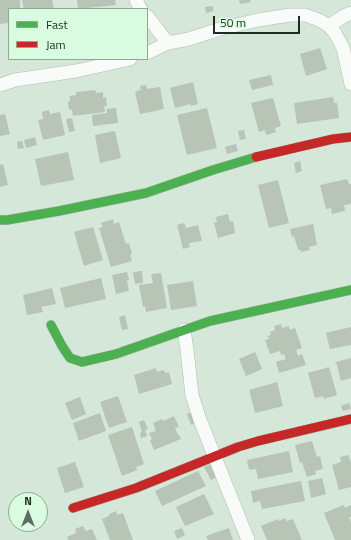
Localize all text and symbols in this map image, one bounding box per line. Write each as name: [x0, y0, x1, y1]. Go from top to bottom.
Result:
legend: [8, 8, 148, 60]
scale bar: [215, 8, 302, 34]
text: 50 m: [220, 13, 246, 32]
text: Fast: [46, 15, 68, 34]
text: Jam: [46, 35, 66, 54]
north arrow: [8, 492, 48, 532]
text: N: [24, 493, 32, 509]

